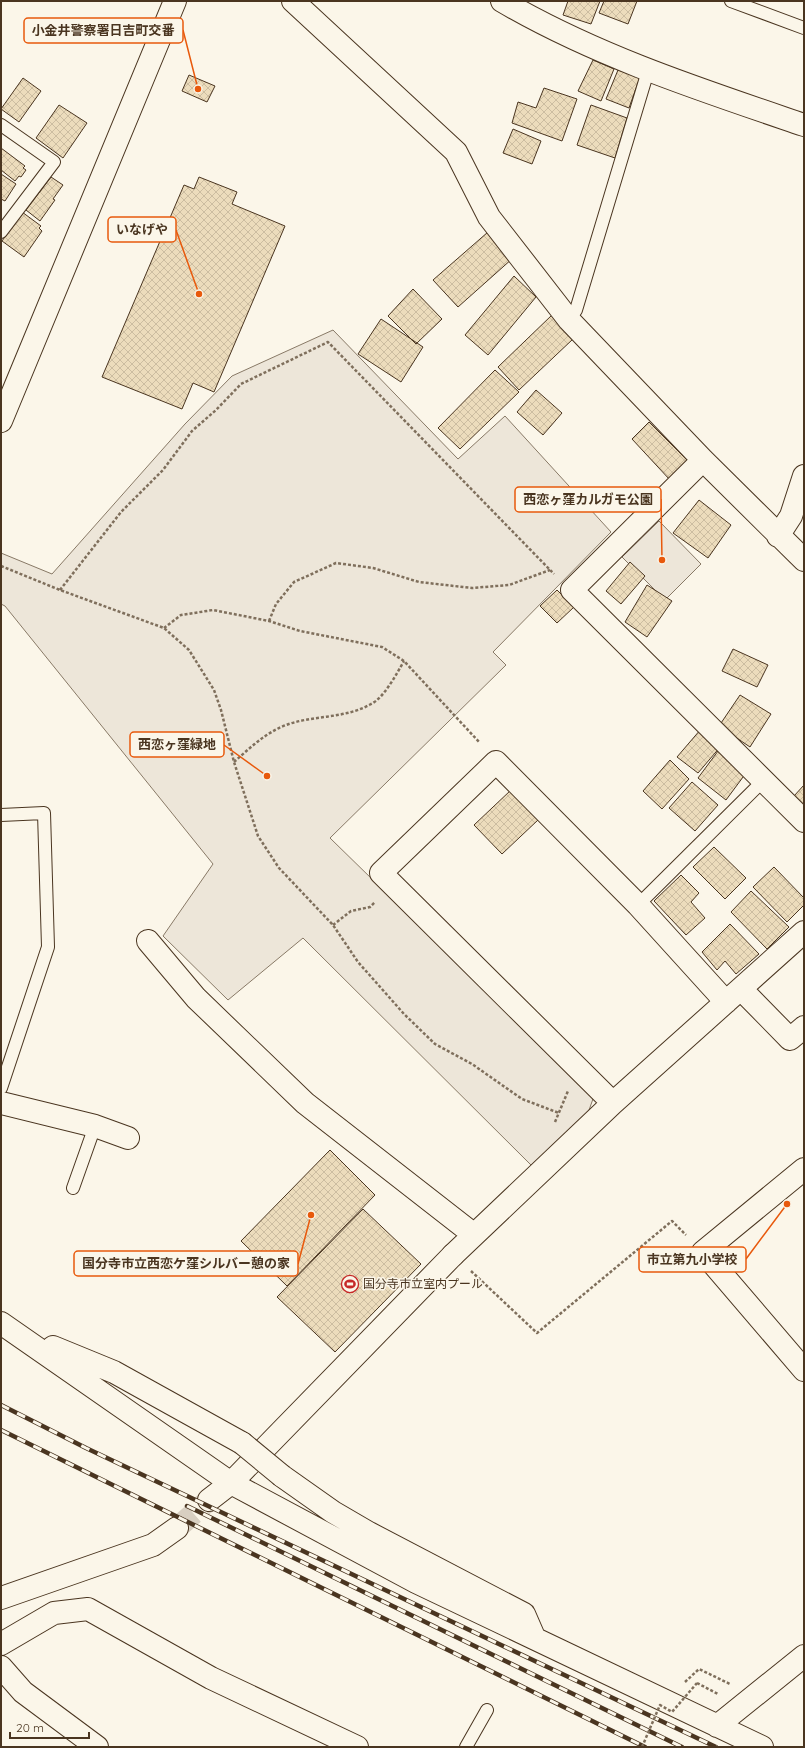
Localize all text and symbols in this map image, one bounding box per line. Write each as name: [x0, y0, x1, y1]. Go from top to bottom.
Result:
callout: 小金井警察署日吉町交番: [24, 18, 183, 43]
text: 小金井警察署日吉町交番: [31, 22, 175, 38]
callout: いなげや: [108, 217, 176, 242]
text: いなげや: [116, 221, 168, 237]
callout: 西恋ヶ窪カルガモ公園: [515, 487, 661, 512]
text: 西恋ヶ窪カルガモ公園: [523, 491, 653, 507]
callout: 西恋ヶ窪緑地: [130, 732, 224, 757]
text: 西恋ヶ窪緑地: [138, 736, 216, 752]
callout: 市立第九小学校: [639, 1247, 746, 1272]
callout: 国分寺市立西恋ケ窪シルバー憩の家: [74, 1251, 298, 1276]
text: 市立第九小学校: [646, 1251, 738, 1267]
text: 国分寺市立西恋ケ窪シルバー憩の家: [82, 1255, 290, 1271]
sports icon: 国分寺市立室内プール: [340, 1274, 360, 1294]
place label: 国分寺市立室内プール: [363, 1276, 483, 1291]
scale bar: [10, 1714, 89, 1740]
text: 20 m: [16, 1720, 44, 1735]

